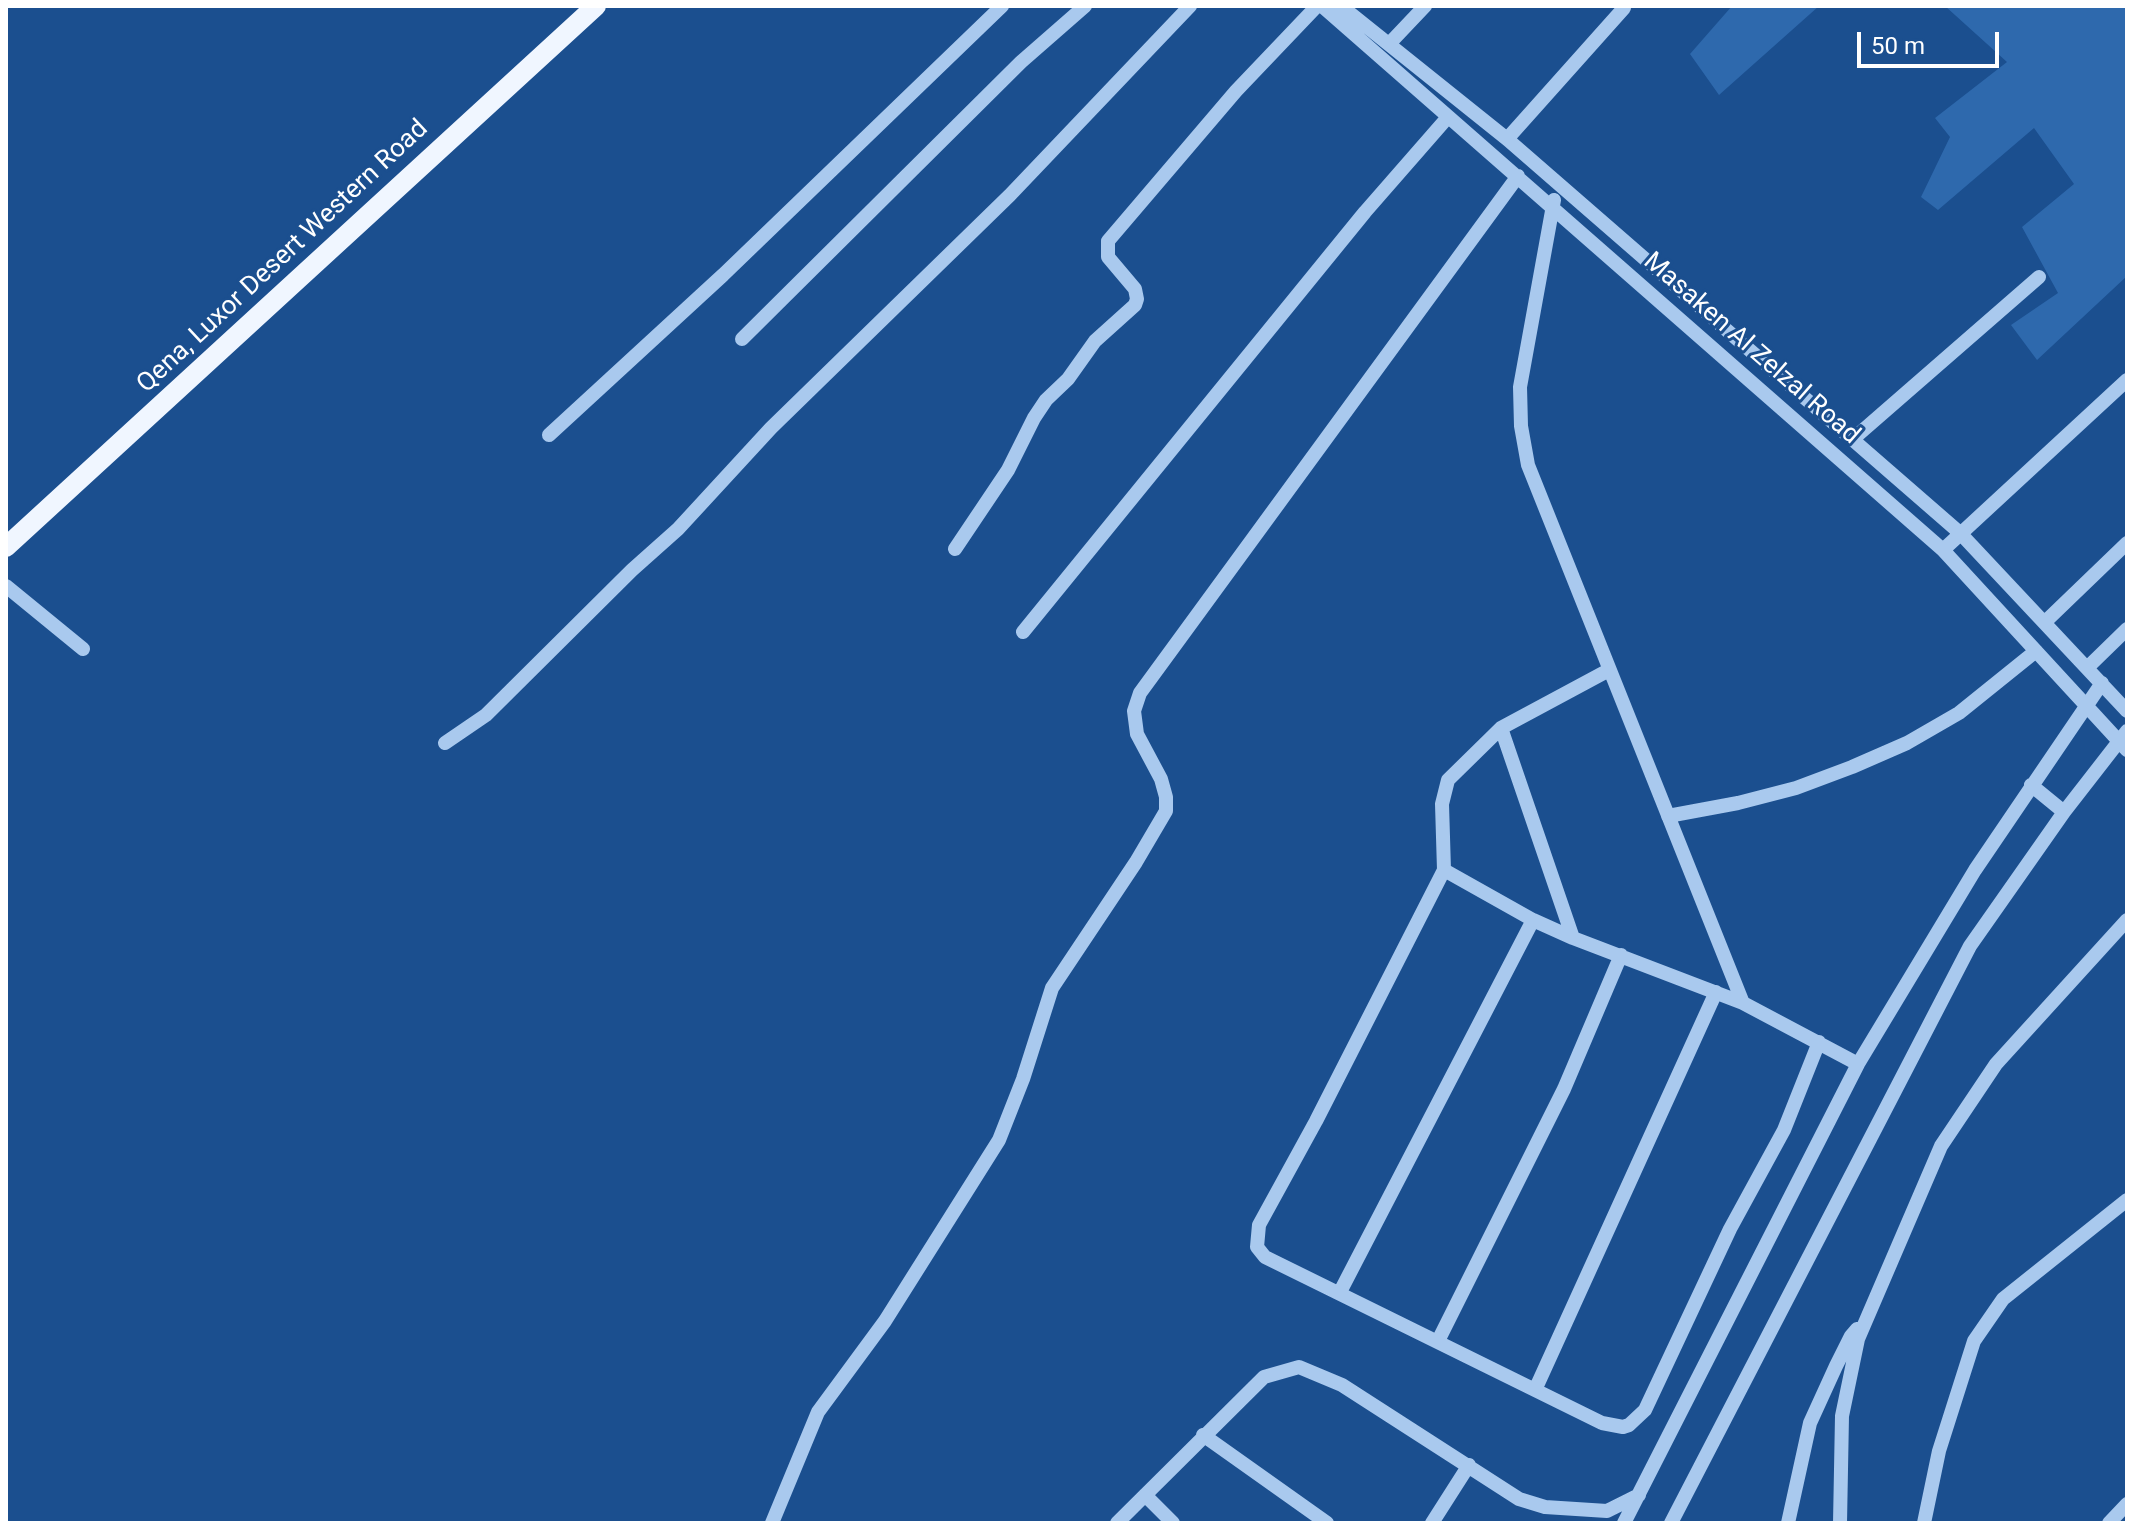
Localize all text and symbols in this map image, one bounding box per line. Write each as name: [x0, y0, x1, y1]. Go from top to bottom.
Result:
scale bar: [1861, 16, 2003, 66]
text: 50 m: [1871, 32, 1925, 60]
street label: Qena, Luxor Desert Western Road: [131, 114, 435, 400]
street label: Masaken Al Zelzal Road: [1636, 247, 1866, 451]

